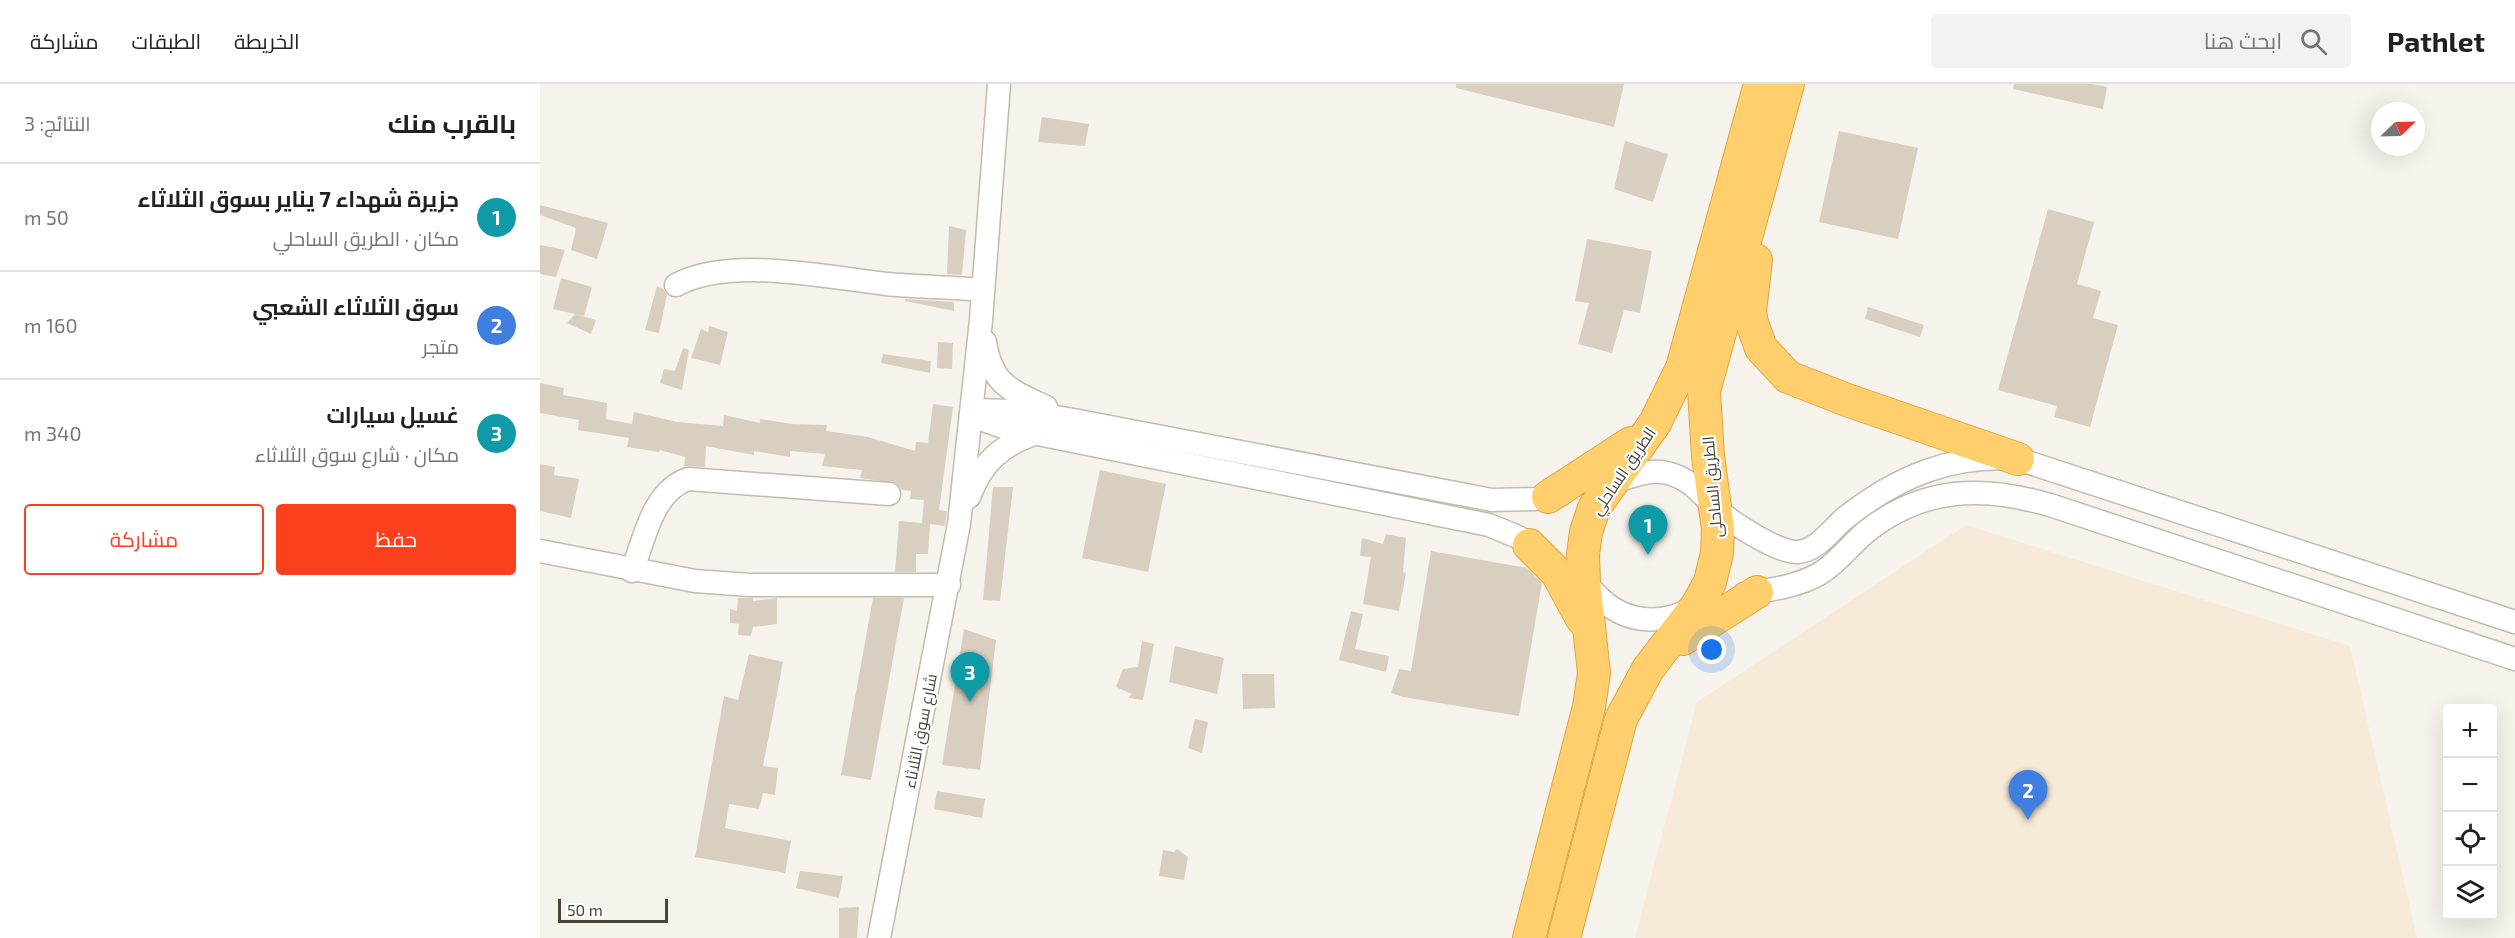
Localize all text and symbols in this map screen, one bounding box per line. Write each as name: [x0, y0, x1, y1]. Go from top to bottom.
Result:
search box: [1931, 14, 2351, 68]
text: Pathlet: [2387, 24, 2485, 58]
icon: search: [2297, 25, 2330, 58]
text: ابحث هنا: [2204, 27, 2282, 53]
text: مشاركة: [30, 28, 99, 53]
text: الطبقات: [132, 28, 201, 53]
text: الخريطة: [234, 28, 300, 53]
north arrow: [2371, 102, 2425, 156]
text: بالقرب منك: [388, 107, 516, 138]
text: النتائج: 3: [24, 111, 91, 135]
text: جزيرة شهداء 7 يناير بسوق الثلاثاء: [137, 185, 459, 211]
text: 50 m: [24, 205, 69, 229]
text: 1: [492, 205, 501, 229]
text: مكان · الطريق الساحلي: [273, 226, 459, 250]
text: سوق الثلاثاء الشعبي: [252, 293, 459, 319]
text: 160 m: [24, 313, 77, 337]
text: 2: [491, 313, 502, 337]
text: متجر: [422, 334, 459, 358]
text: غسيل سيارات: [326, 401, 459, 427]
text: 340 m: [24, 421, 81, 445]
text: 3: [491, 421, 502, 445]
street label: الطريق الساحلي: [1586, 423, 1663, 521]
street label: الطريق الساحلى: [1698, 435, 1727, 539]
text: مكان · شارع سوق الثلاثاء: [255, 442, 459, 466]
button: مشاركة: [24, 504, 264, 575]
button: حفظ: [276, 504, 516, 575]
pin: 1: [1628, 506, 1668, 555]
your location: [1697, 635, 1726, 664]
pin: 3: [950, 652, 990, 702]
street label: شارع سوق الثلاثاء: [899, 672, 943, 790]
map controls: [2443, 704, 2497, 920]
button: +: [2443, 704, 2497, 758]
button: −: [2443, 758, 2497, 812]
pin: 2: [2008, 770, 2048, 820]
button: locate: [2443, 812, 2497, 866]
button: layers: [2443, 866, 2497, 920]
scale bar: [558, 896, 668, 924]
text: 50 m: [567, 900, 603, 919]

